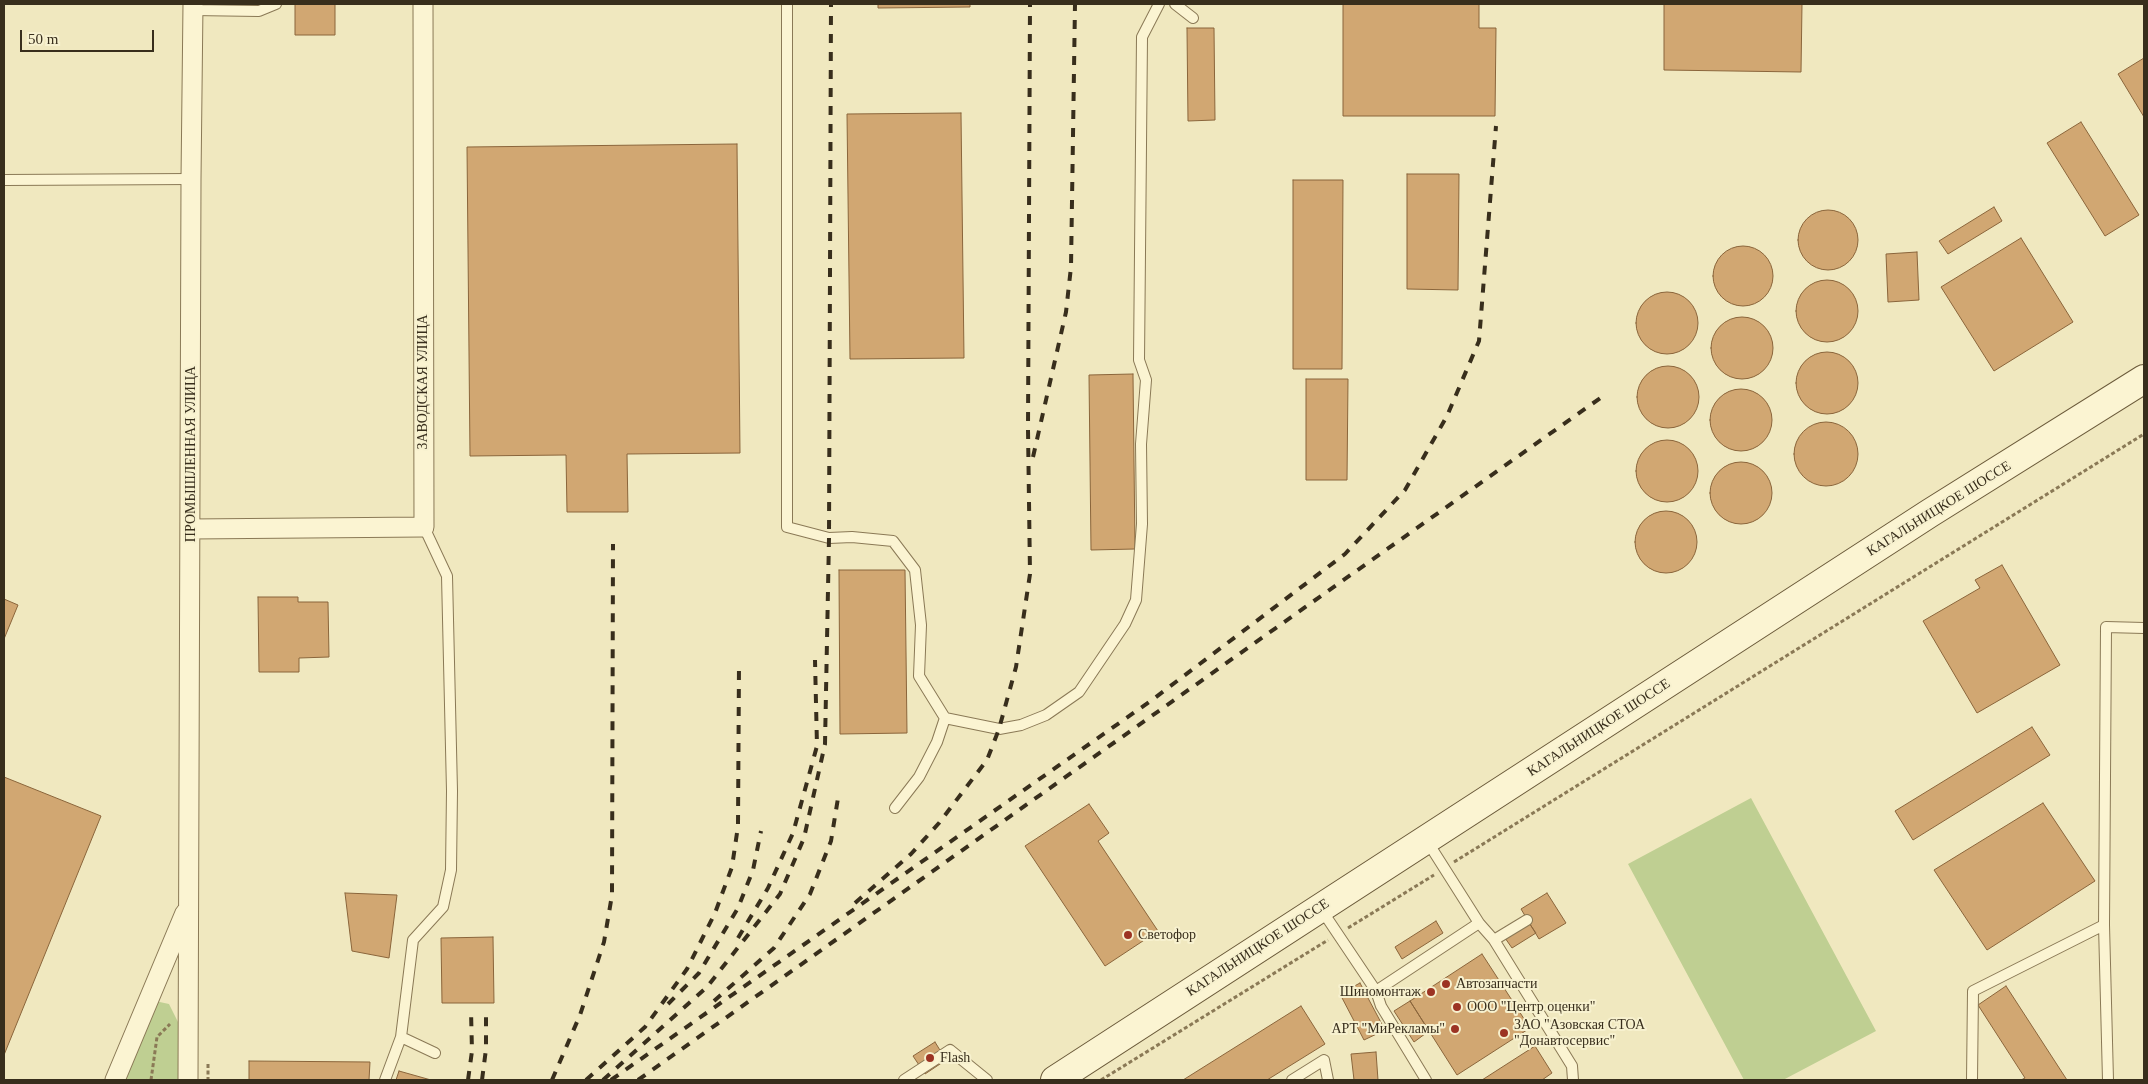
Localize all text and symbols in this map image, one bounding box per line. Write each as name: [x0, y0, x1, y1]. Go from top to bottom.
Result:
scale bar: [22, 20, 156, 52]
text: 50 m: [28, 31, 58, 47]
street label: ЗАВОДСКАЯ УЛИЦА: [415, 314, 431, 450]
street label: ПРОМЫШЛЕННАЯ УЛИЦА: [183, 366, 199, 542]
street label: КАГАЛЬНИЦКОЕ ШОССЕ: [1864, 458, 2014, 560]
street label: КАГАЛЬНИЦКОЕ ШОССЕ: [1524, 676, 1674, 780]
street label: КАГАЛЬНИЦКОЕ ШОССЕ: [1183, 896, 1333, 1000]
place label: Светофор: [1138, 927, 1196, 943]
marker: Светофор: [1122, 929, 1134, 941]
place label: Автозапчасти: [1456, 976, 1537, 992]
marker: Автозапчасти: [1440, 978, 1452, 990]
place label: Шиномонтаж: [1340, 984, 1421, 1000]
marker: Шиномонтаж: [1425, 986, 1437, 998]
place label: ООО "Центр оценки": [1467, 999, 1595, 1015]
marker: ООО "Центр оценки": [1451, 1001, 1463, 1013]
place label: ЗАО "Азовская СТОА "Донавтосервис": [1514, 1017, 1645, 1050]
place label: АРТ "МиРекламы": [1331, 1021, 1445, 1037]
marker: АРТ "МиРекламы": [1449, 1023, 1461, 1035]
marker: ЗАО "Азовская СТОА "Донавтосервис": [1498, 1027, 1510, 1039]
place label: Flash: [940, 1050, 970, 1066]
marker: Flash: [924, 1052, 936, 1064]

